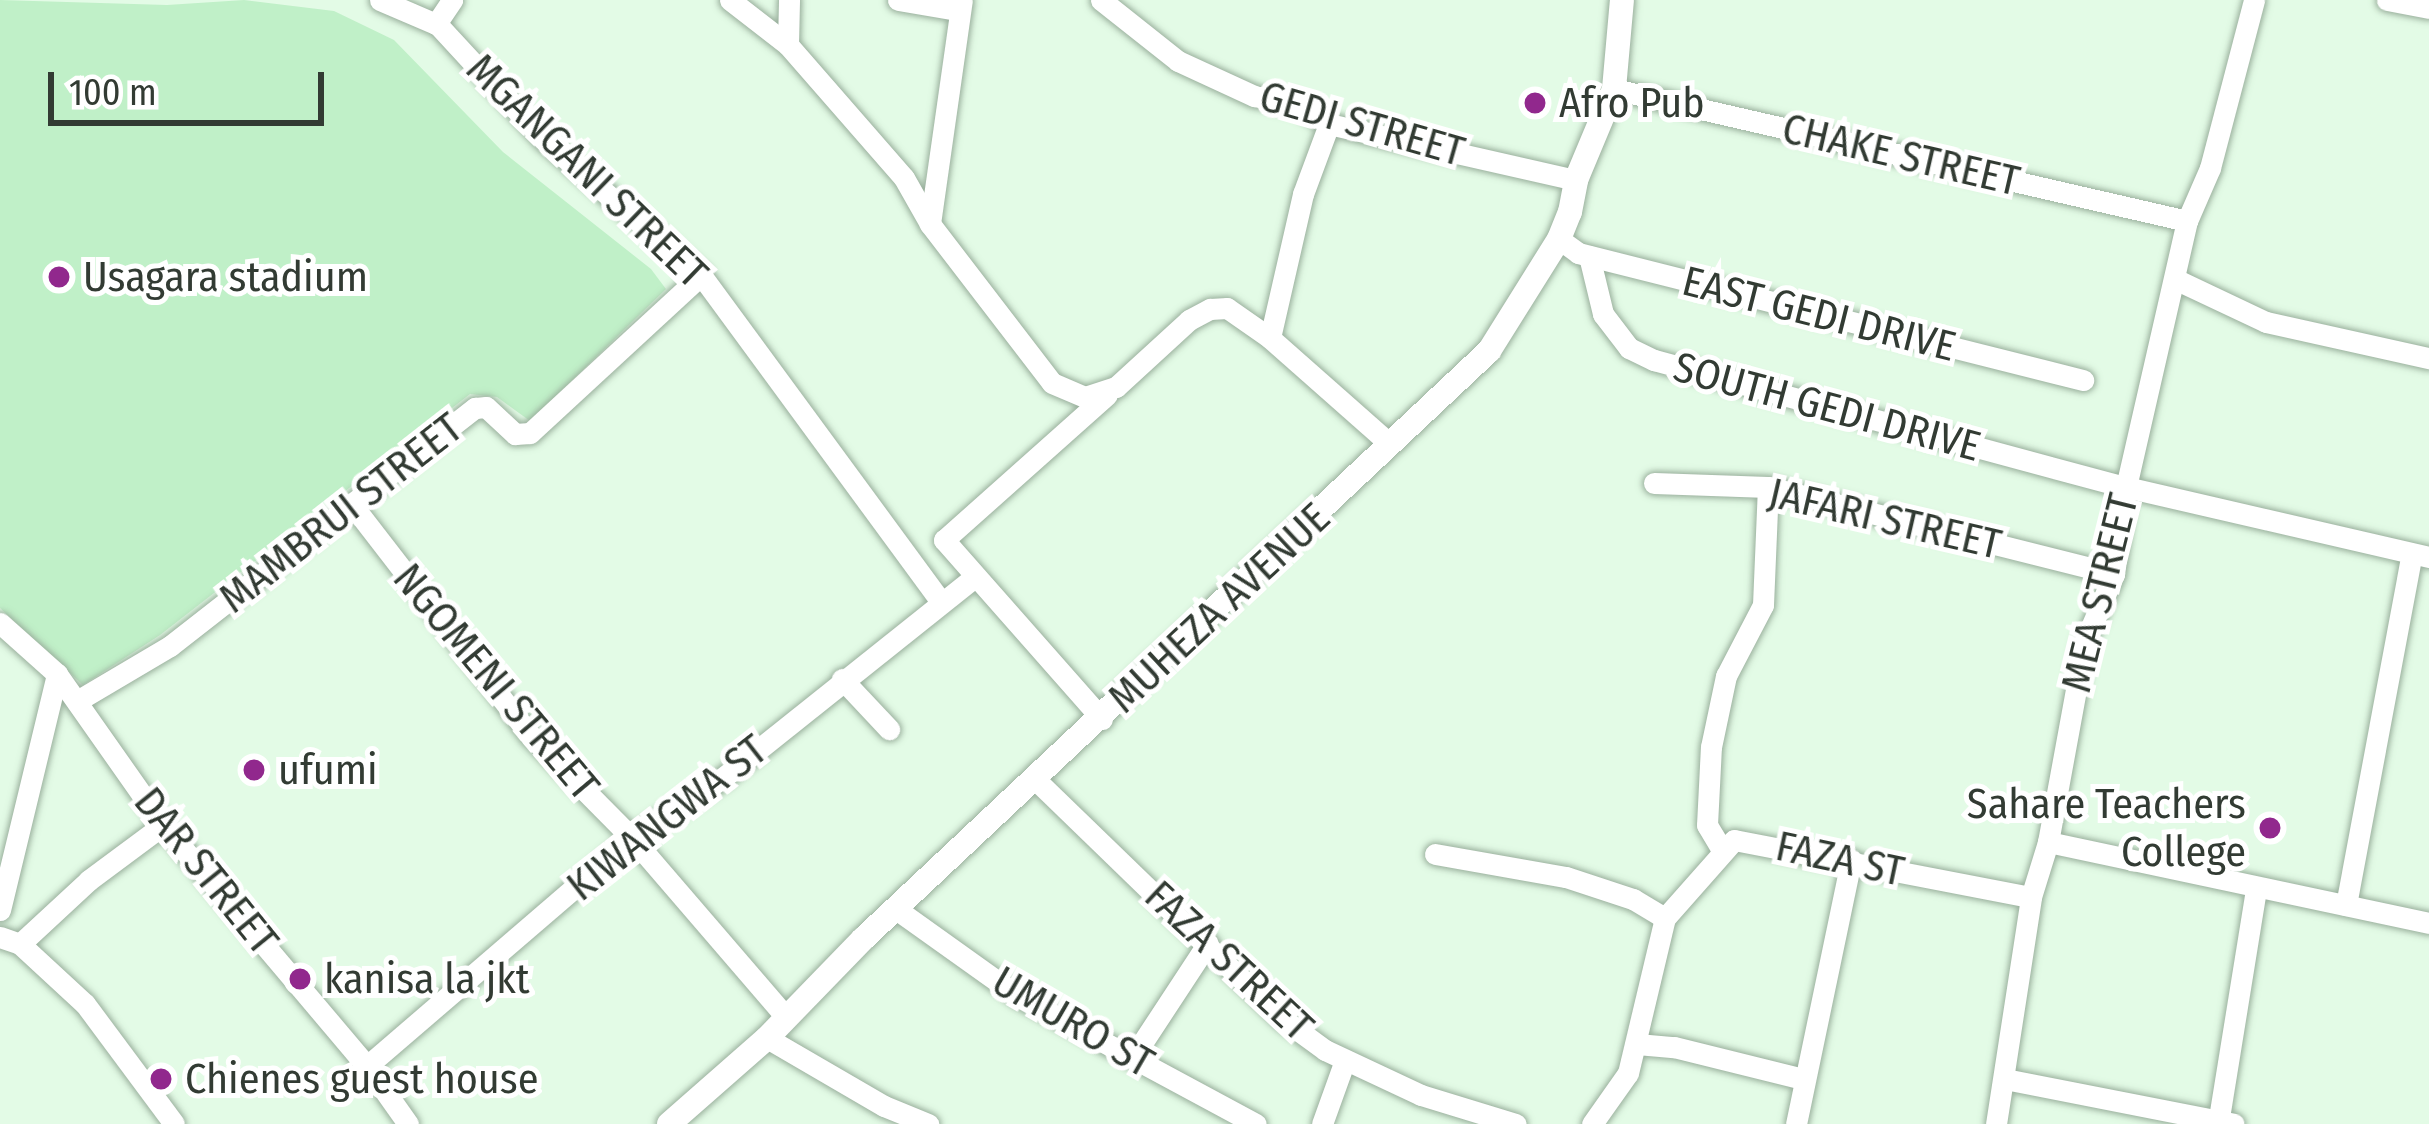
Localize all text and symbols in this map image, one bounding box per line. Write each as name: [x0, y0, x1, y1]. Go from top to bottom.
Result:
street label: MGANGANI STREET: [456, 44, 718, 298]
scale bar: [54, 48, 330, 122]
text: 100 m: [69, 71, 157, 115]
street label: GEDI STREET: [1254, 71, 1470, 177]
place label: Afro Pub: [1559, 78, 1705, 128]
marker: Afro Pub: [1522, 90, 1548, 116]
street label: CHAKE STREET: [1778, 103, 2024, 207]
place label: Usagara stadium: [83, 252, 368, 302]
street label: EAST GEDI DRIVE: [1677, 256, 1961, 372]
marker: Usagara stadium: [46, 264, 72, 290]
street label: SOUTH GEDI DRIVE: [1668, 342, 1986, 472]
street label: MAMBRUI STREET: [210, 403, 472, 623]
street label: JAFARI STREET: [1764, 468, 2006, 570]
street label: MEA STREET: [2051, 489, 2149, 697]
street label: MUHEZA AVENUE: [1098, 493, 1340, 723]
street label: NGOMENI STREET: [383, 554, 609, 810]
street label: KIWANGWA ST: [557, 725, 777, 911]
place label: ufumi: [278, 745, 378, 795]
marker: ufumi: [241, 757, 267, 783]
street label: DAR STREET: [124, 777, 288, 965]
place label: Sahare Teachers College: [1967, 779, 2246, 878]
marker: Sahare Teachers College: [2257, 815, 2283, 841]
street label: FAZA ST: [1771, 821, 1909, 897]
street label: FAZA STREET: [1135, 871, 1323, 1051]
place label: kanisa la jkt: [324, 954, 530, 1004]
street label: UMURO ST: [984, 956, 1162, 1088]
marker: kanisa la jkt: [287, 966, 313, 992]
place label: Chienes guest house: [185, 1054, 539, 1104]
marker: Chienes guest house: [148, 1066, 174, 1092]

